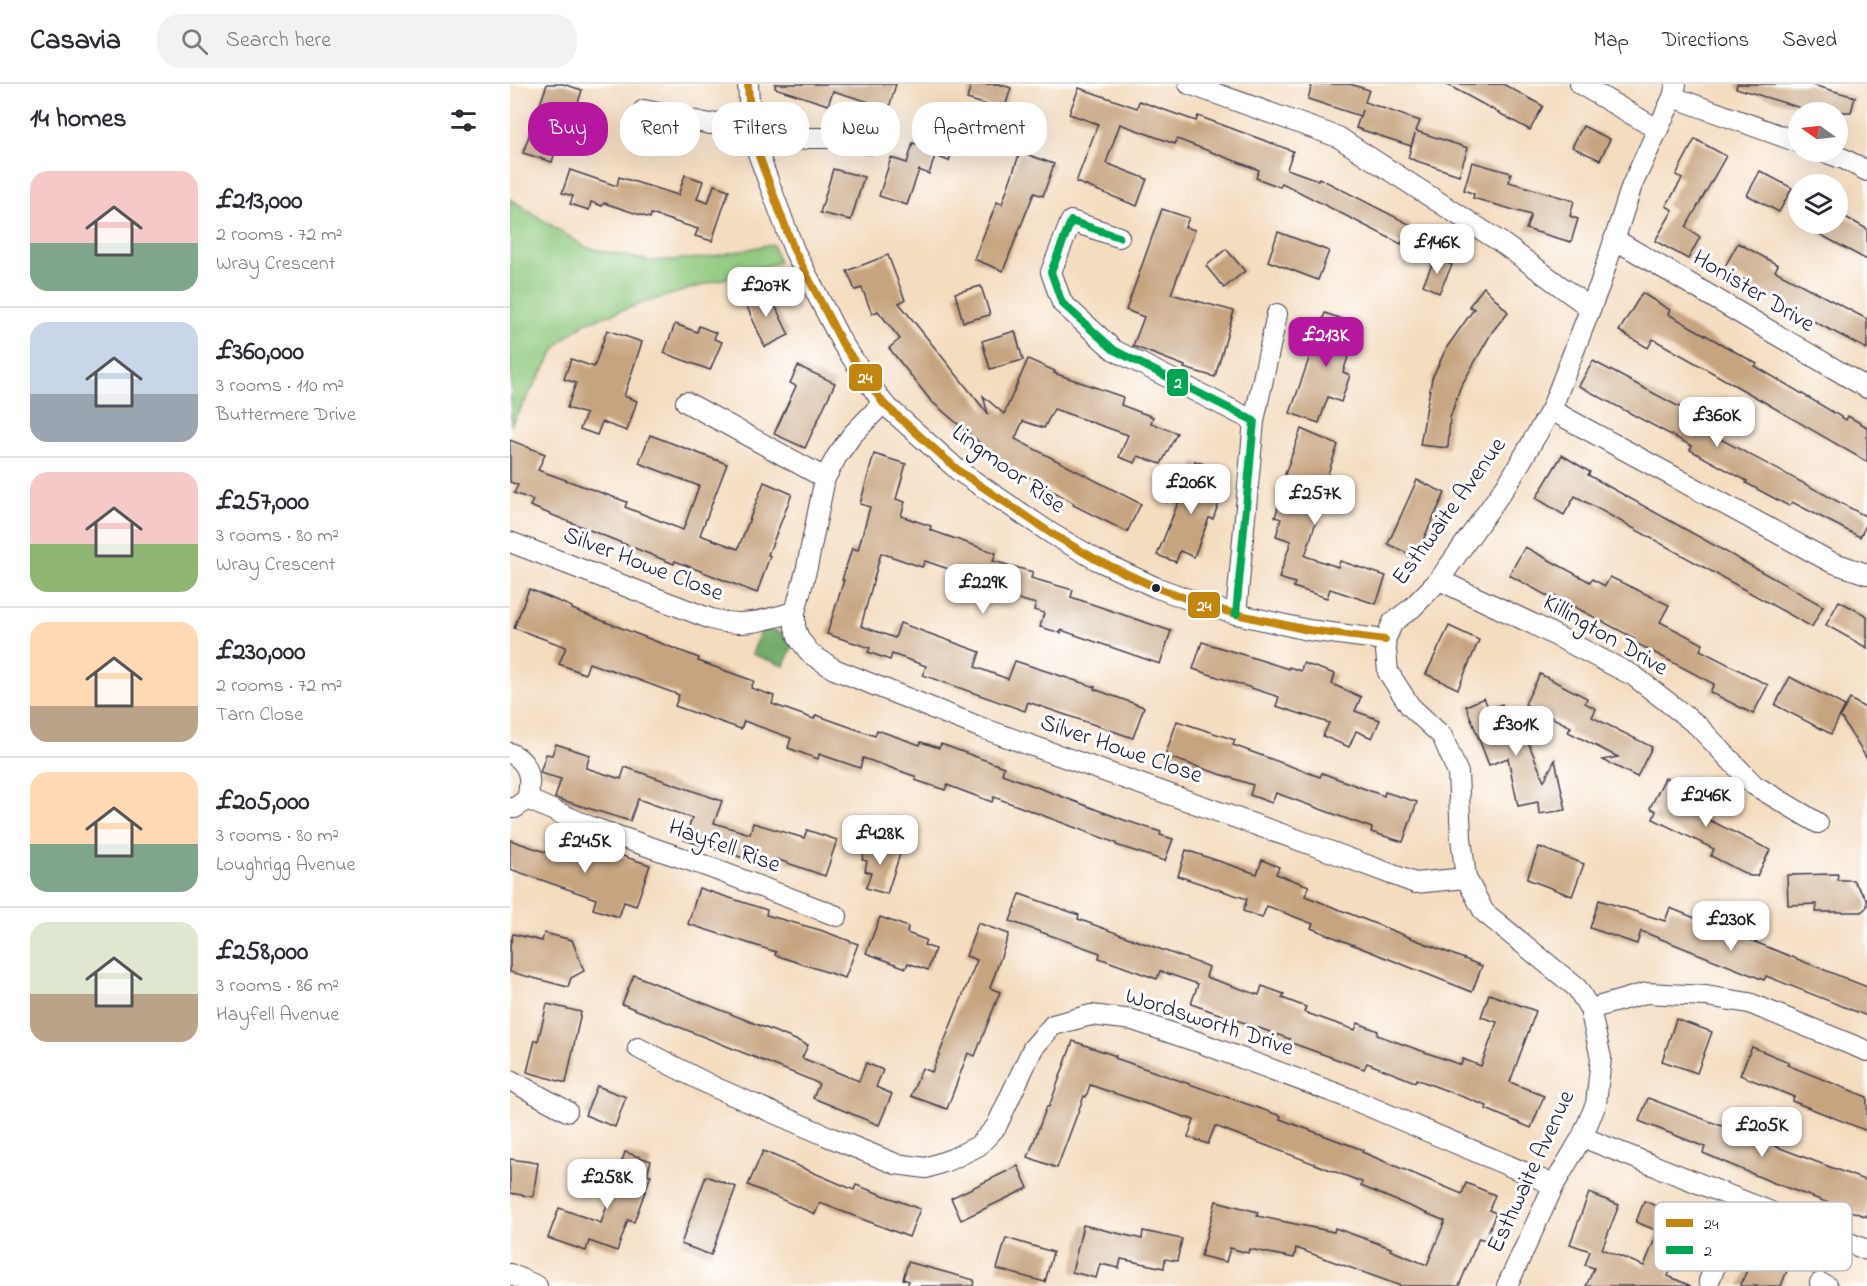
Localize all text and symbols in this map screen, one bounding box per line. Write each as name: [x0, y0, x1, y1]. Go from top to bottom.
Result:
search box: [157, 14, 577, 68]
text: Casavia: [30, 21, 121, 62]
icon: search: [178, 25, 211, 58]
text: Search here: [226, 25, 331, 57]
text: Map: [1593, 26, 1629, 56]
text: Directions: [1662, 26, 1749, 56]
text: Saved: [1782, 26, 1837, 56]
text: 14 homes: [30, 101, 126, 139]
chip: Buy: [528, 102, 608, 156]
chip: Rent: [620, 102, 700, 156]
chip: Filters: [712, 102, 809, 156]
chip: New: [821, 102, 900, 156]
chip: Apartment: [912, 102, 1047, 156]
north arrow: [1788, 102, 1848, 162]
map controls: [1788, 102, 1848, 234]
icon: filters: [447, 104, 480, 137]
button: layers: [1788, 174, 1848, 234]
text: £213,000: [216, 183, 303, 221]
icon: home: [78, 195, 150, 267]
text: 2 rooms · 72 m²: [216, 221, 343, 250]
pin: £146K: [1395, 224, 1479, 275]
text: £146K: [1414, 229, 1460, 258]
street label: Honister Drive: [1685, 242, 1821, 342]
text: Wray Crescent: [216, 250, 335, 279]
pin: £207K: [724, 267, 808, 318]
text: £207K: [741, 272, 791, 301]
pin: £213K: [1284, 317, 1368, 368]
text: £213K: [1303, 322, 1349, 351]
text: £360,000: [216, 334, 304, 372]
icon: home: [78, 346, 150, 418]
line badge: 24: [848, 363, 883, 392]
text: 24: [857, 367, 873, 391]
line badge: 2: [1166, 368, 1189, 397]
text: 3 rooms · 110 m²: [216, 372, 344, 401]
text: 2: [1173, 372, 1182, 396]
pin: £360K: [1675, 397, 1759, 448]
text: Buttermere Drive: [216, 401, 356, 430]
text: £360K: [1693, 402, 1741, 431]
street label: Lingmoor Rise: [944, 417, 1072, 524]
street label: Esthwaite Avenue: [1384, 430, 1516, 593]
pin: £206K: [1149, 464, 1233, 515]
text: £206K: [1166, 469, 1216, 498]
pin: £257K: [1273, 475, 1357, 526]
text: £257K: [1289, 480, 1341, 509]
text: £257,000: [216, 484, 309, 522]
icon: home: [78, 496, 150, 568]
street label: Silver Howe Close: [558, 518, 729, 612]
text: 3 rooms · 80 m²: [216, 522, 339, 551]
text: Wray Crescent: [216, 551, 335, 580]
pin: £229K: [941, 564, 1025, 615]
text: £229K: [959, 569, 1007, 598]
unlabelled marker: [1150, 582, 1162, 594]
street label: Killington Drive: [1536, 586, 1674, 686]
line badge: 24: [1187, 591, 1221, 619]
text: 24: [1196, 595, 1212, 619]
text: £230,000: [216, 634, 305, 672]
icon: home: [78, 646, 150, 718]
text: 2 rooms · 72 m²: [216, 672, 343, 701]
text: Tarn Close: [216, 701, 303, 730]
street label: Silver Howe Close: [1035, 706, 1207, 794]
pin: £301K: [1474, 706, 1558, 757]
text: £301K: [1493, 711, 1539, 740]
pin: £246K: [1664, 777, 1748, 828]
text: £246K: [1681, 782, 1731, 811]
text: £205,000: [216, 784, 310, 822]
icon: home: [78, 796, 150, 868]
street label: Hayfell Rise: [663, 811, 785, 884]
pin: £428K: [838, 815, 922, 866]
text: £428K: [856, 820, 904, 849]
text: 3 rooms · 80 m²: [216, 822, 339, 851]
pin: £245K: [543, 823, 627, 874]
text: £245K: [559, 828, 611, 857]
text: Loughrigg Avenue: [216, 851, 355, 880]
pin: £230K: [1689, 901, 1773, 952]
text: £230K: [1706, 906, 1756, 935]
text: £258,000: [216, 934, 308, 972]
icon: home: [78, 946, 150, 1018]
text: 3 rooms · 86 m²: [216, 972, 339, 1001]
street label: Wordsworth Drive: [1120, 979, 1298, 1067]
text: Hayfell Avenue: [216, 1001, 339, 1030]
street label: Esthwaite Avenue: [1479, 1085, 1585, 1259]
pin: £205K: [1720, 1107, 1804, 1158]
text: £205K: [1736, 1112, 1788, 1141]
pin: £258K: [565, 1159, 649, 1210]
text: £258K: [581, 1164, 633, 1193]
legend: [1654, 1202, 1852, 1271]
text: 24: [1704, 1213, 1719, 1237]
text: 2: [1704, 1240, 1712, 1264]

